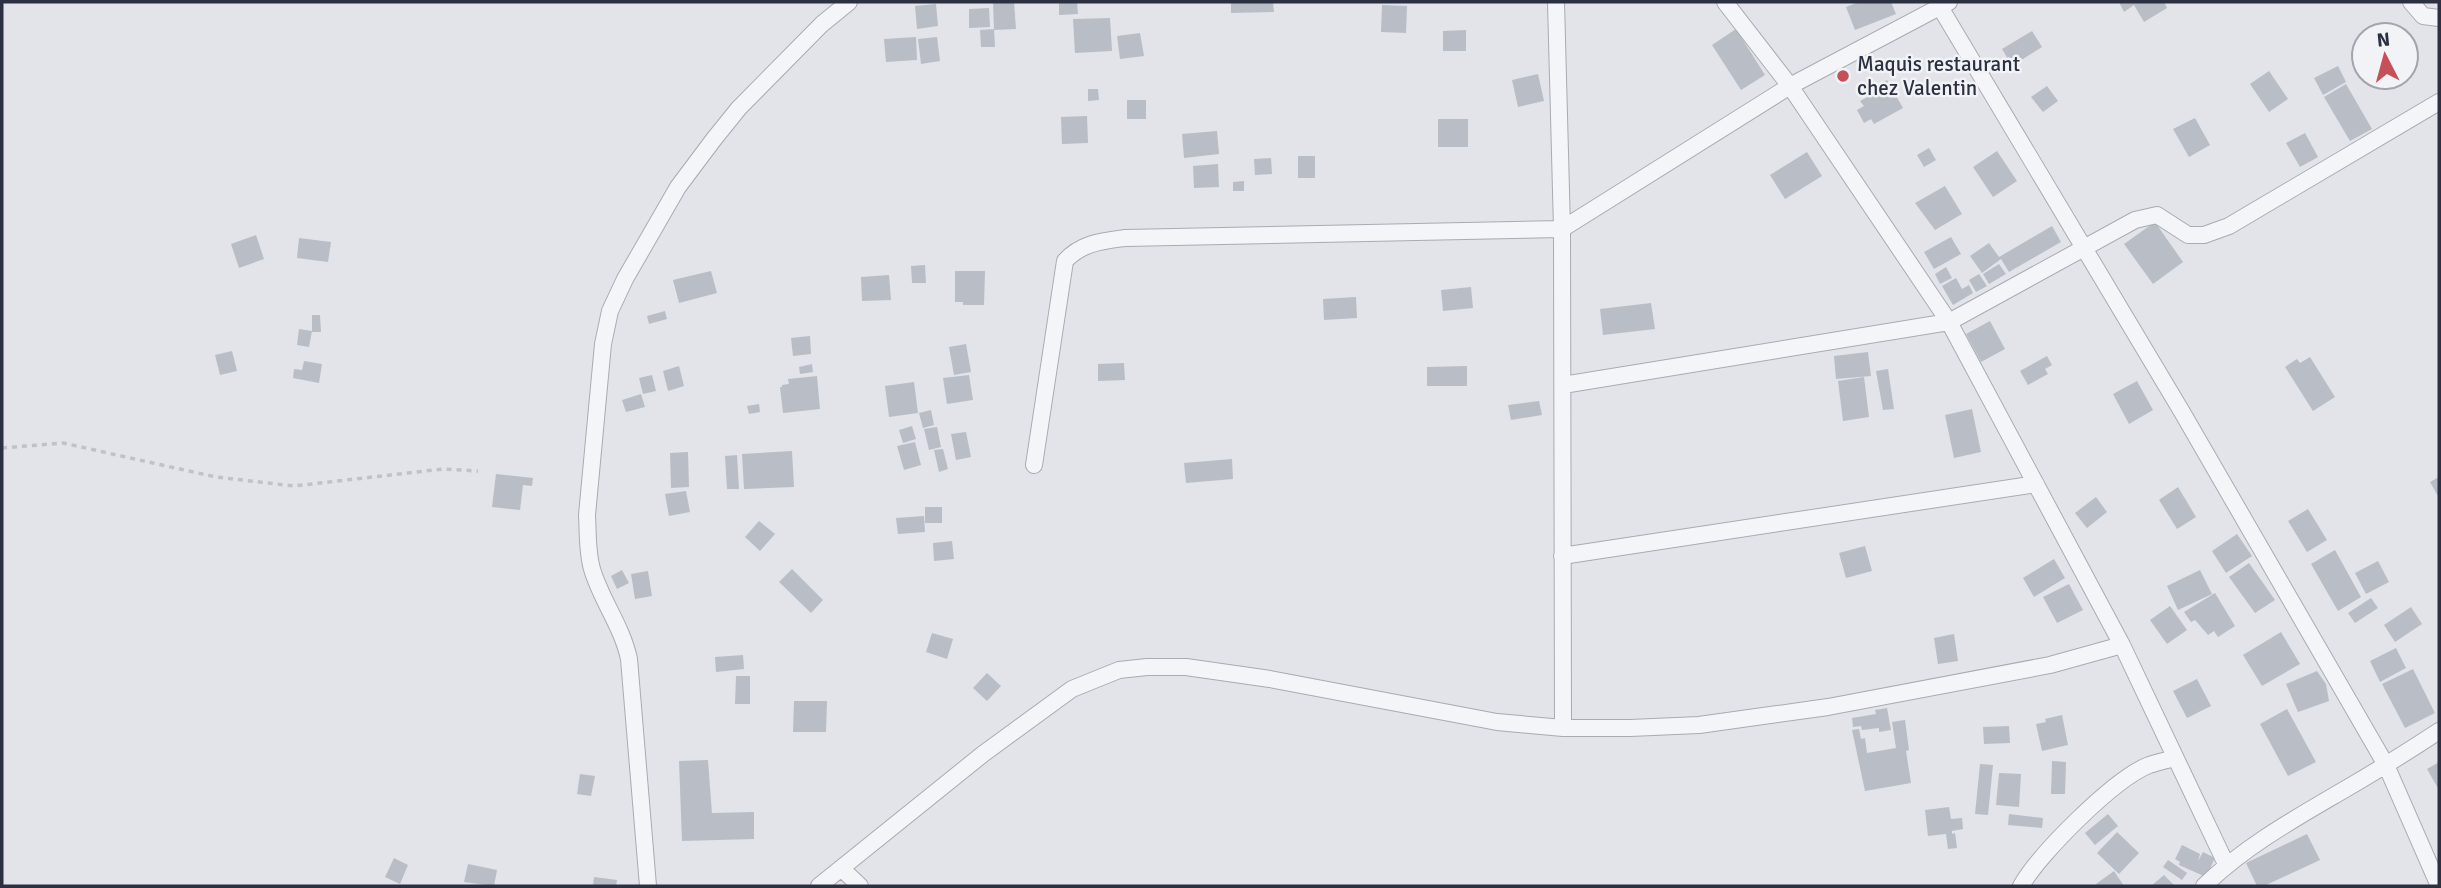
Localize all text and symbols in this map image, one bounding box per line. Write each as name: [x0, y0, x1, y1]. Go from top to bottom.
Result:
north arrow: [2350, 21, 2420, 91]
text: N: [2376, 27, 2391, 53]
place label: Maquis restaurant chez Valentin: [1857, 51, 2020, 101]
marker: Maquis restaurant chez Valentin: [1835, 68, 1851, 84]

